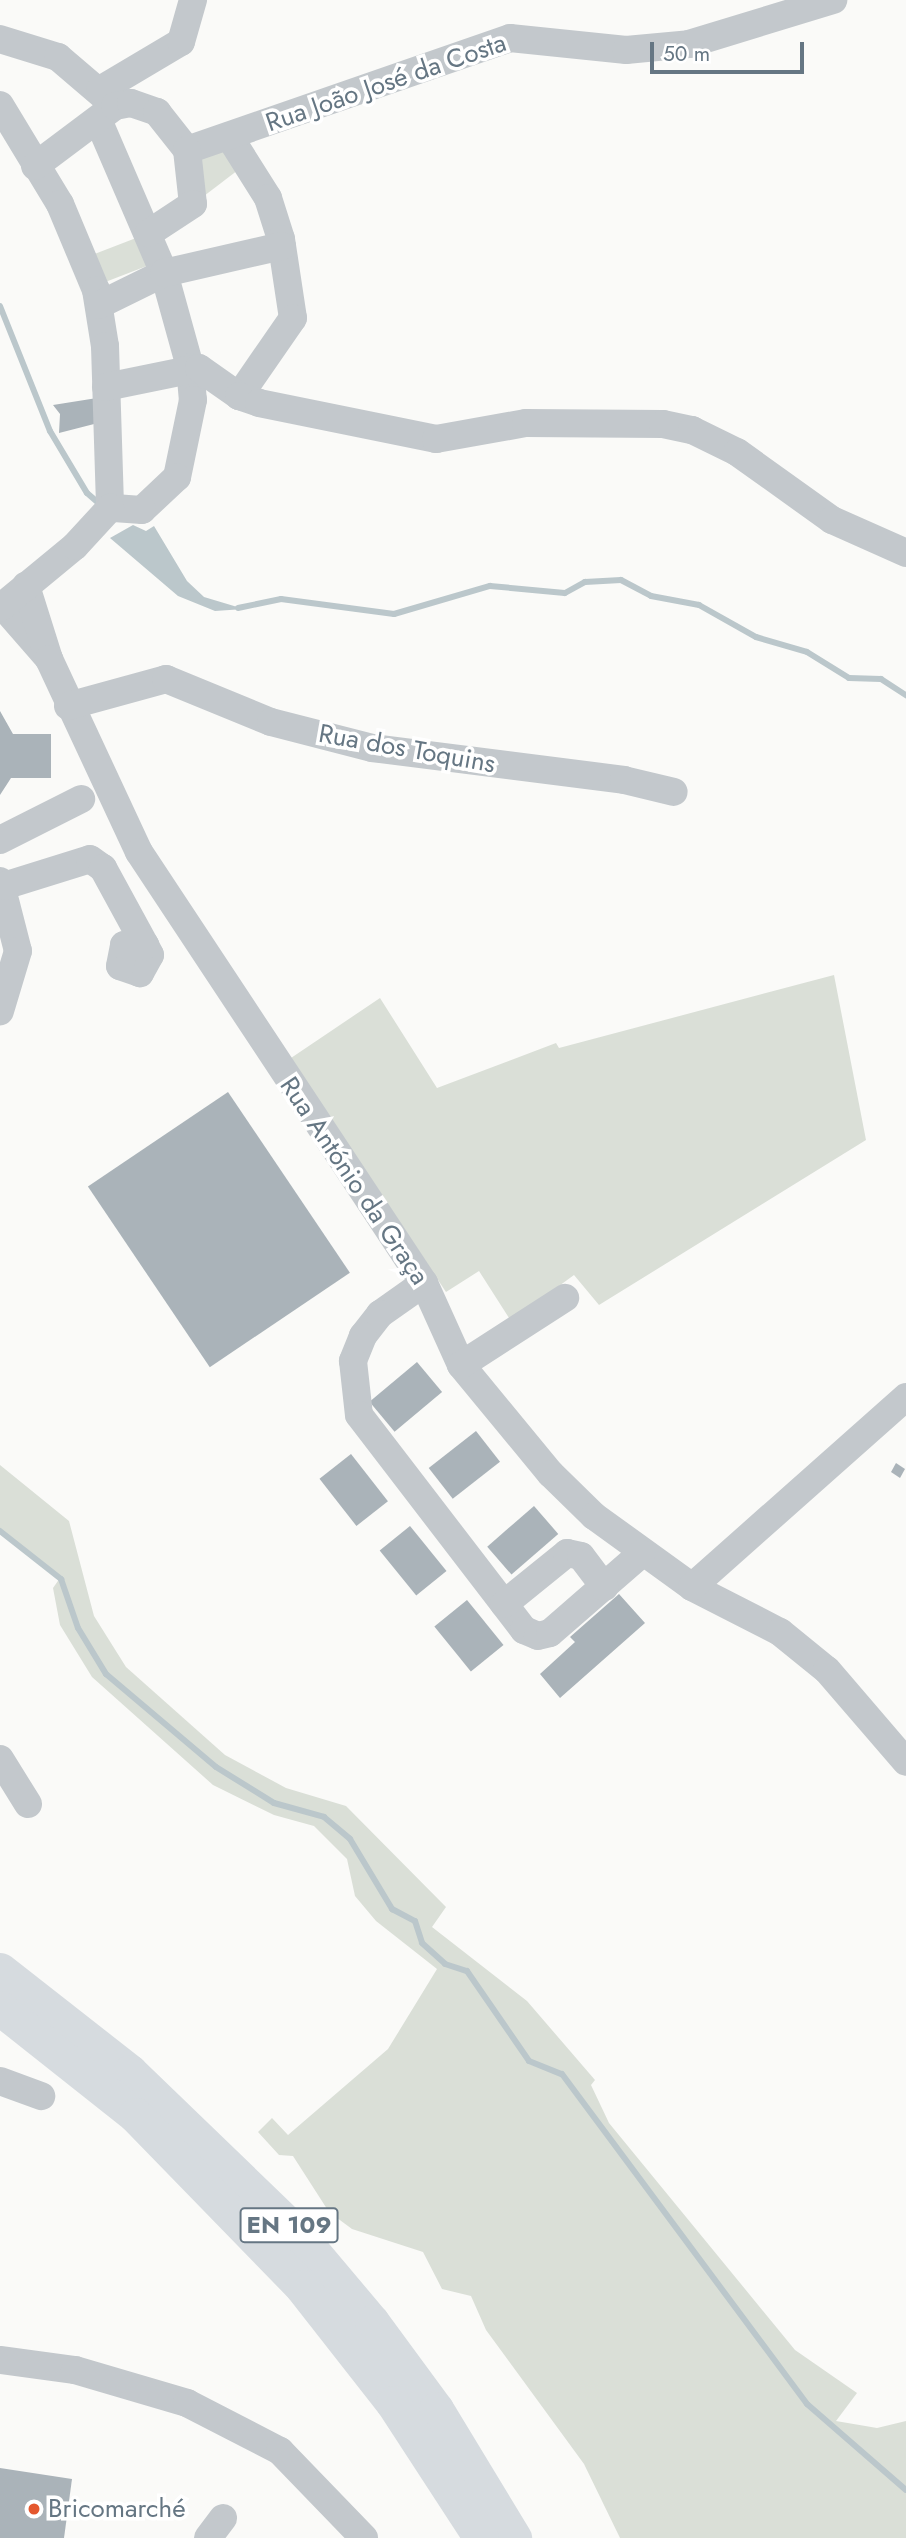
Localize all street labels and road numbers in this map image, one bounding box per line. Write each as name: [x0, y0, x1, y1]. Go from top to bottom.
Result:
street label: Rua João José da Costa: [262, 27, 510, 139]
street label: Rua dos Toquins: [316, 718, 498, 780]
street label: Rua António da Graça: [273, 1071, 435, 1291]
road number: EN 109: [238, 2204, 340, 2246]

